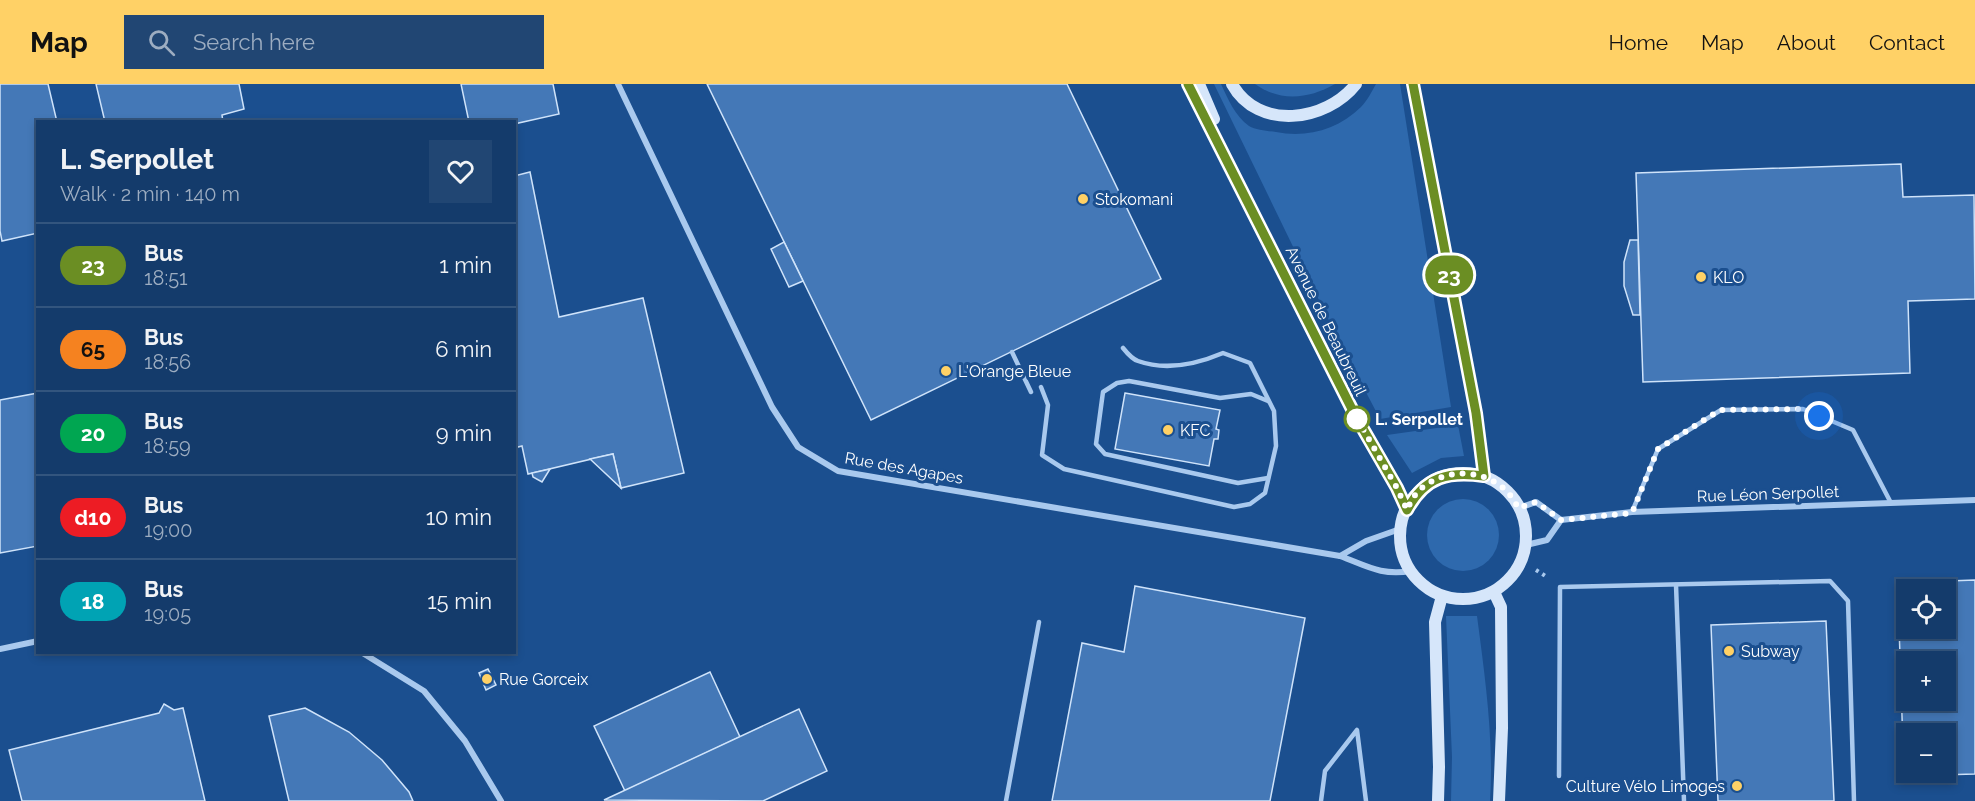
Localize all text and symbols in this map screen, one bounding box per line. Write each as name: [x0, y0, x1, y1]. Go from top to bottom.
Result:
search box: [124, 15, 544, 69]
text: Map: [30, 26, 88, 59]
icon: search: [145, 26, 178, 59]
text: Search here: [193, 29, 315, 55]
text: Home: [1609, 30, 1668, 55]
text: Map: [1701, 30, 1744, 55]
text: About: [1777, 30, 1836, 55]
text: Contact: [1869, 30, 1945, 55]
button: heart: [429, 140, 492, 203]
text: L. Serpollet: [60, 143, 214, 176]
text: Walk · 2 min · 140 m: [60, 182, 240, 206]
place label: Stokomani: [1095, 190, 1173, 209]
marker: Stokomani: [1076, 192, 1090, 206]
text: Bus: [144, 240, 183, 266]
street label: Avenue de Beaubreuil: [1282, 243, 1371, 399]
text: 1 min: [439, 252, 492, 278]
text: 23: [81, 253, 105, 278]
line badge: 23: [1422, 256, 1476, 294]
text: 23: [1437, 263, 1461, 288]
text: 18:51: [144, 266, 188, 290]
place label: KLO: [1713, 268, 1744, 287]
marker: KLO: [1694, 270, 1708, 284]
text: Bus: [144, 324, 183, 350]
text: 6 min: [435, 336, 492, 362]
text: 65: [81, 337, 105, 362]
text: 18:56: [144, 350, 191, 374]
place label: L'Orange Bleue: [958, 362, 1071, 381]
marker: L'Orange Bleue: [939, 364, 953, 378]
your location: [1804, 401, 1834, 431]
marker: L. Serpollet: [1344, 406, 1370, 432]
text: Bus: [144, 408, 183, 434]
place label: L. Serpollet: [1375, 410, 1463, 429]
text: 9 min: [436, 420, 492, 446]
text: 20: [81, 421, 105, 446]
place label: KFC: [1180, 421, 1210, 440]
marker: KFC: [1161, 423, 1175, 437]
text: 18:59: [144, 434, 191, 458]
street label: Rue des Agapes: [843, 448, 965, 488]
street label: Rue Léon Serpollet: [1697, 482, 1840, 506]
text: Bus: [144, 492, 183, 518]
text: 10 min: [426, 504, 492, 530]
text: d10: [75, 505, 111, 530]
text: 19:00: [144, 518, 193, 542]
text: Bus: [144, 576, 183, 602]
map controls: [1896, 579, 1956, 783]
button: locate: [1896, 579, 1956, 639]
text: 15 min: [427, 588, 492, 614]
text: 18: [81, 589, 105, 614]
text: 19:05: [144, 602, 191, 626]
place label: Subway: [1741, 642, 1800, 661]
marker: Subway: [1722, 644, 1736, 658]
button: +: [1896, 651, 1956, 711]
place label: Rue Gorceix: [499, 670, 588, 689]
marker: Rue Gorceix: [480, 672, 494, 686]
button: −: [1896, 723, 1956, 783]
place label: Culture Vélo Limoges: [1566, 777, 1725, 796]
marker: Culture Vélo Limoges: [1730, 779, 1744, 793]

